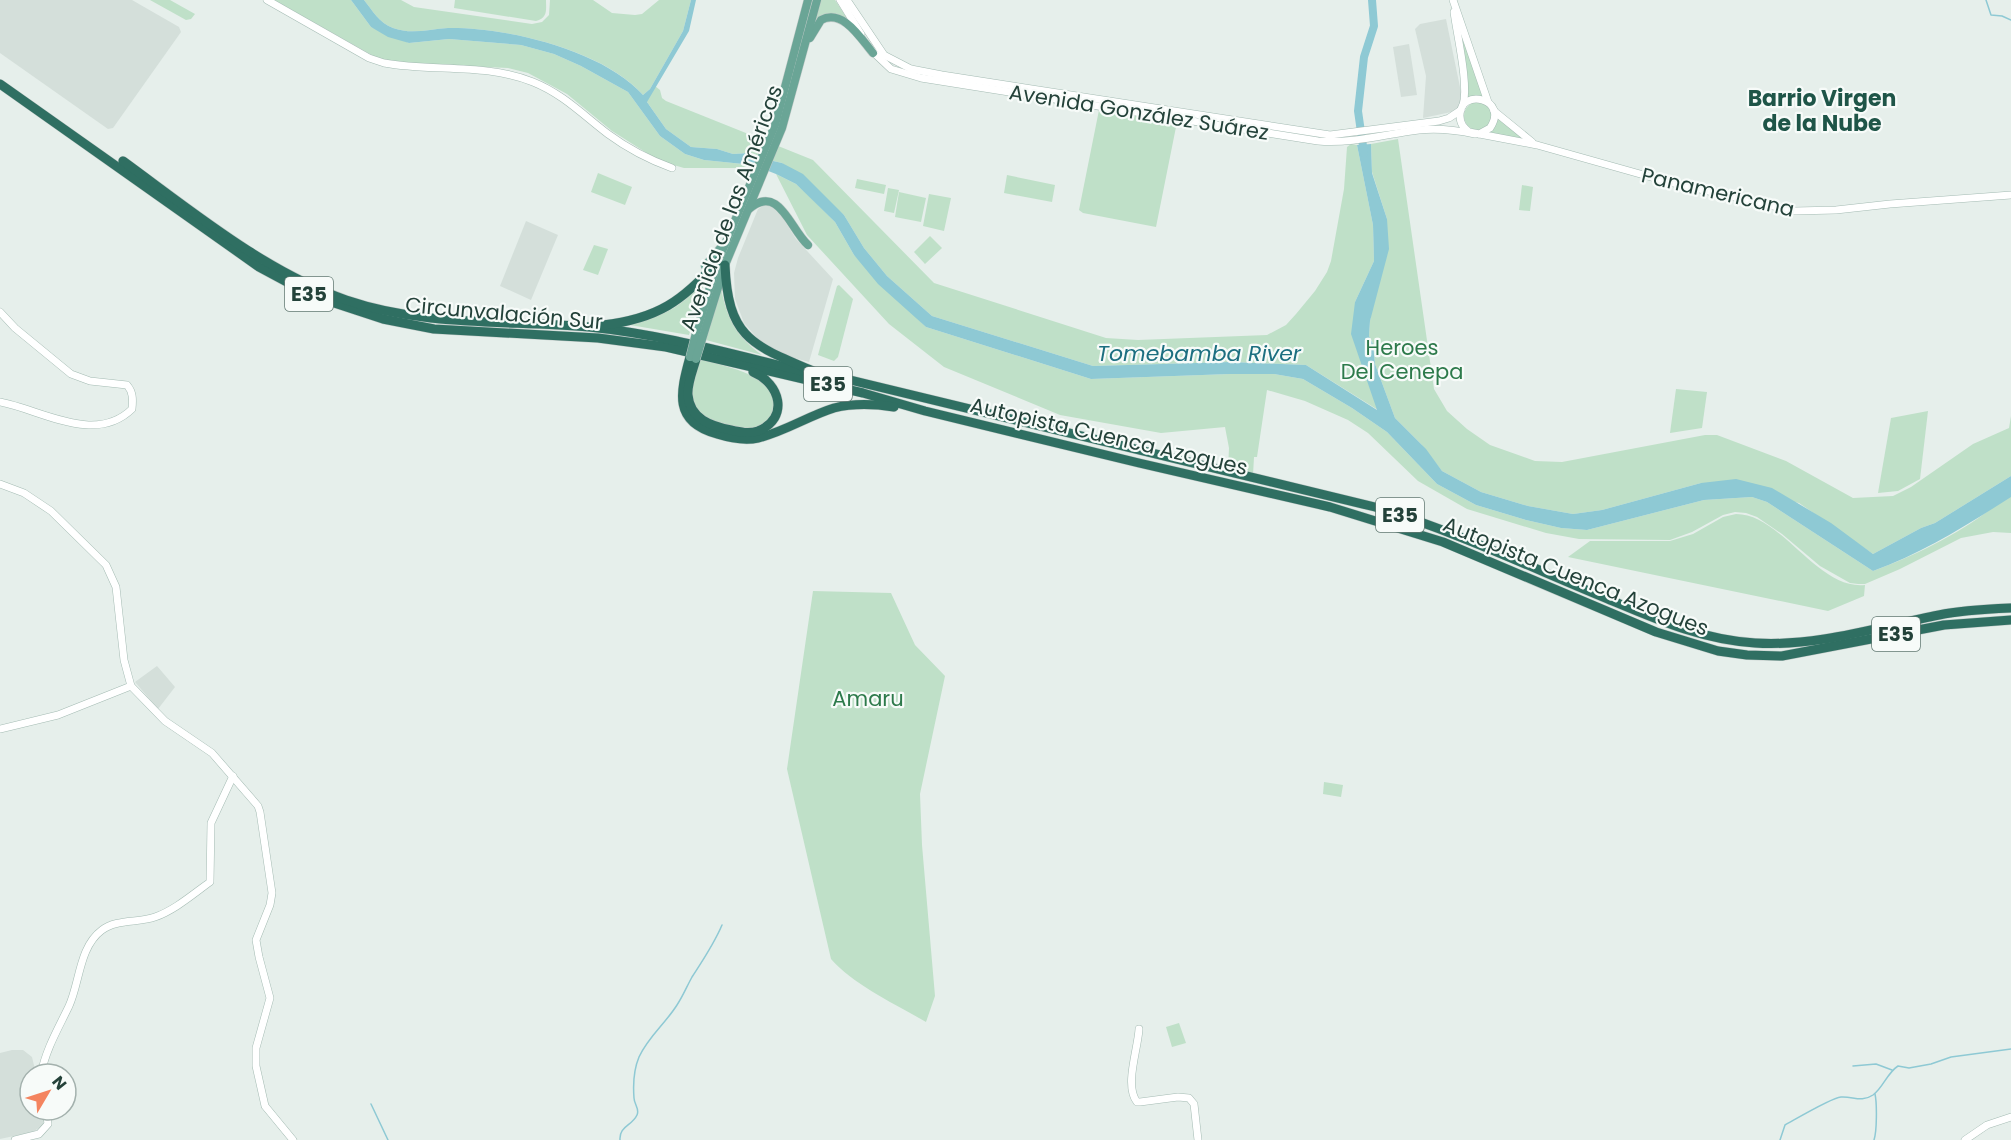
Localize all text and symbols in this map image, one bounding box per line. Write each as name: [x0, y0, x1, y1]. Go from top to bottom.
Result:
street label: Avenida González Suárez: [1007, 77, 1271, 147]
street label: Avenida de las Américas: [673, 81, 789, 335]
district label: Barrio Virgen de la Nube: [1748, 83, 1896, 139]
street label: Panamericana: [1639, 160, 1797, 224]
road number: E35: [285, 277, 333, 311]
street label: Circunvalación Sur: [404, 290, 604, 336]
park label: Heroes Del Cenepa: [1341, 333, 1463, 386]
water label: Tomebamba River: [1097, 338, 1302, 369]
road number: E35: [804, 367, 852, 401]
street label: Autopista Cuenca Azogues: [967, 390, 1251, 482]
road number: E35: [1376, 498, 1424, 532]
street label: Autopista Cuenca Azogues: [1439, 509, 1713, 643]
road number: E35: [1872, 617, 1920, 651]
park label: Amaru: [832, 684, 904, 713]
north arrow: [18, 1062, 78, 1122]
text: N: [47, 1071, 72, 1095]

